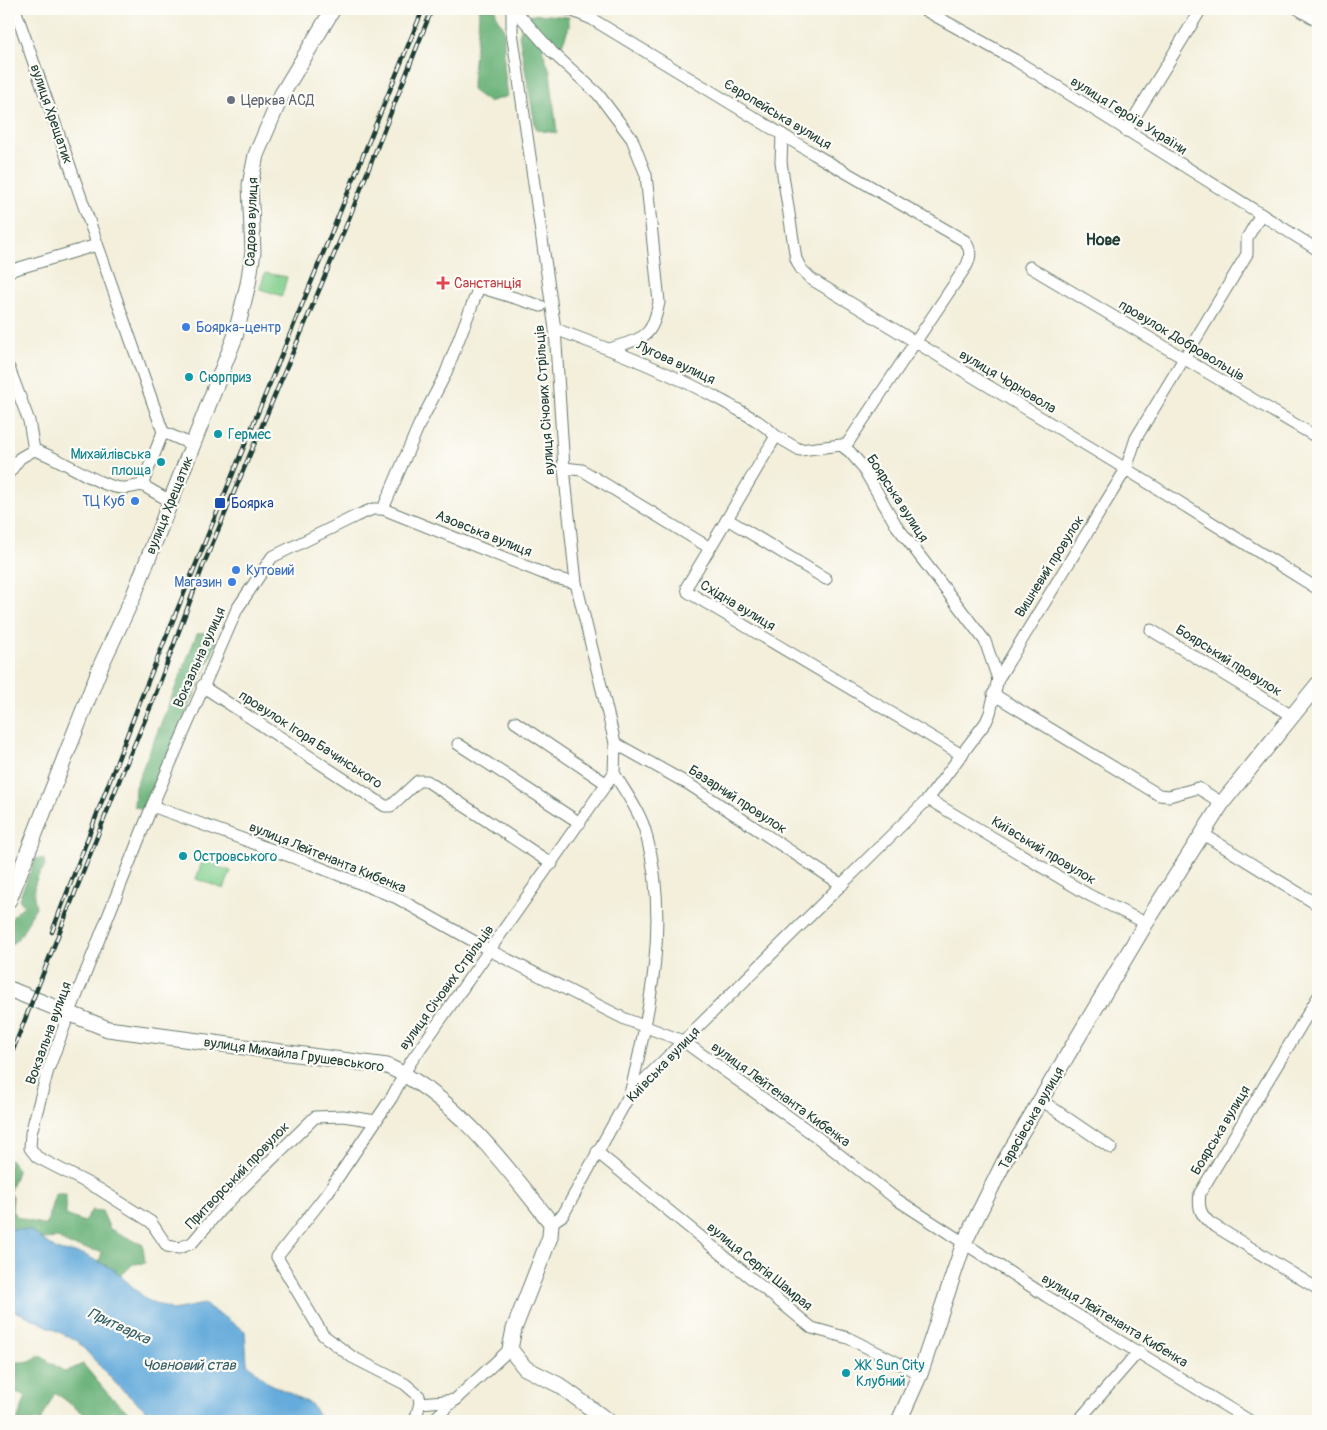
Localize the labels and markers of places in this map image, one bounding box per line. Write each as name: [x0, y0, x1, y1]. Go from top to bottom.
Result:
place label: Церква АСД: [241, 92, 315, 109]
marker: Церква АСД: [225, 94, 237, 106]
place label: Санстанція: [454, 275, 521, 292]
marker: Санстанція: [436, 276, 450, 290]
place label: Боярка-центр: [196, 319, 281, 336]
marker: Боярка-центр: [180, 321, 192, 333]
place label: Сюрприз: [199, 369, 252, 386]
marker: Сюрприз: [183, 371, 195, 383]
place label: Гермес: [228, 426, 271, 443]
marker: Гермес: [212, 428, 224, 440]
place label: Михайлівська площа: [70, 446, 151, 479]
marker: Михайлівська площа: [155, 456, 167, 468]
place label: ТЦ Куб: [82, 493, 125, 510]
marker: ТЦ Куб: [129, 495, 141, 507]
place label: Боярка: [231, 495, 274, 512]
marker: Боярка: [213, 496, 227, 510]
place label: Кутовий: [246, 562, 294, 579]
marker: Кутовий: [230, 564, 242, 576]
place label: Магазин: [174, 574, 222, 591]
marker: Магазин: [226, 576, 238, 588]
place label: Островського: [193, 848, 278, 865]
marker: Островського: [177, 850, 189, 862]
place label: ЖК Sun City Клубний: [854, 1357, 924, 1390]
marker: ЖК Sun City Клубний: [840, 1367, 852, 1379]

